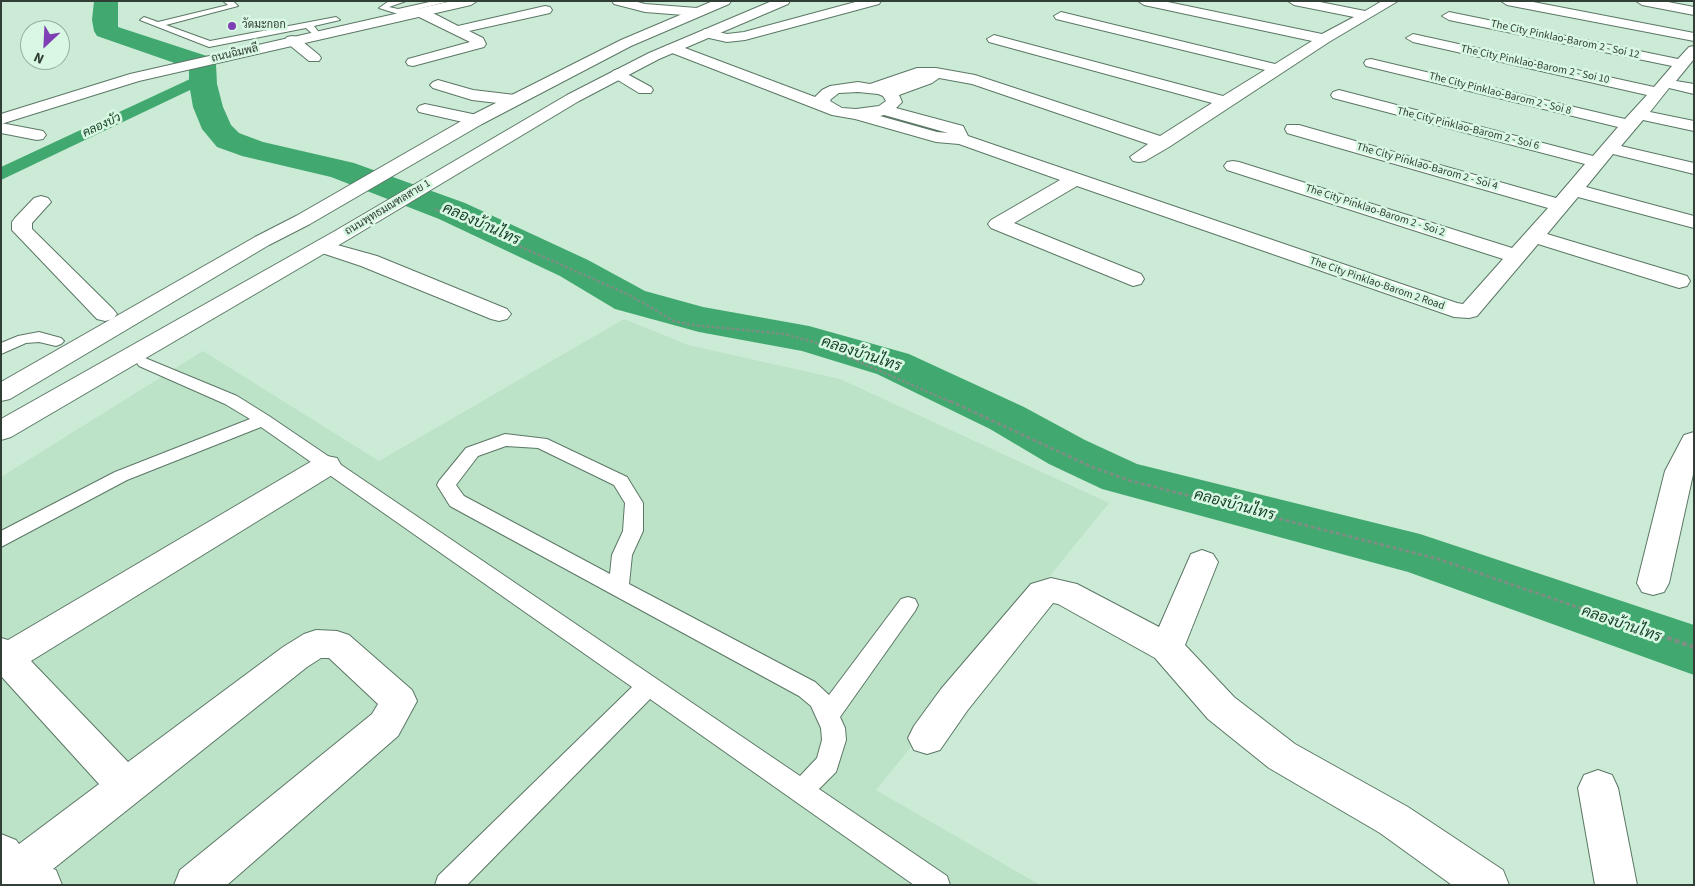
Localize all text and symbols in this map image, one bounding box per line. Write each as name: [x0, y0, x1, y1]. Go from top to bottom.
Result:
street label: The City Pinklao-Barom 2 - Soi 12: [1489, 18, 1641, 62]
place label: วัดมะกอก: [242, 19, 286, 33]
north arrow: [20, 20, 70, 70]
marker: วัดมะกอก: [226, 20, 238, 32]
street label: ถนนฉิมพลี: [210, 42, 260, 66]
street label: The City Pinklao-Barom 2 - Soi 10: [1459, 43, 1611, 87]
text: N: [31, 47, 48, 69]
street label: The City Pinklao-Barom 2 - Soi 8: [1427, 70, 1573, 118]
street label: The City Pinklao-Barom 2 - Soi 6: [1395, 105, 1541, 153]
water label: คลองบัว: [81, 111, 123, 141]
street label: The City Pinklao-Barom 2 - Soi 4: [1355, 140, 1499, 194]
street label: ถนนพุทธมณฑลสาย 1: [343, 177, 433, 239]
street label: The City Pinklao-Barom 2 - Soi 2: [1303, 182, 1447, 240]
water label: คลองบ้านไทร: [440, 200, 522, 250]
street label: The City Pinklao-Barom 2 Road: [1308, 255, 1446, 313]
water label: คลองบ้านไทร: [819, 334, 903, 376]
water label: คลองบ้านไทร: [1192, 487, 1276, 525]
water label: คลองบ้านไทร: [1579, 603, 1663, 647]

